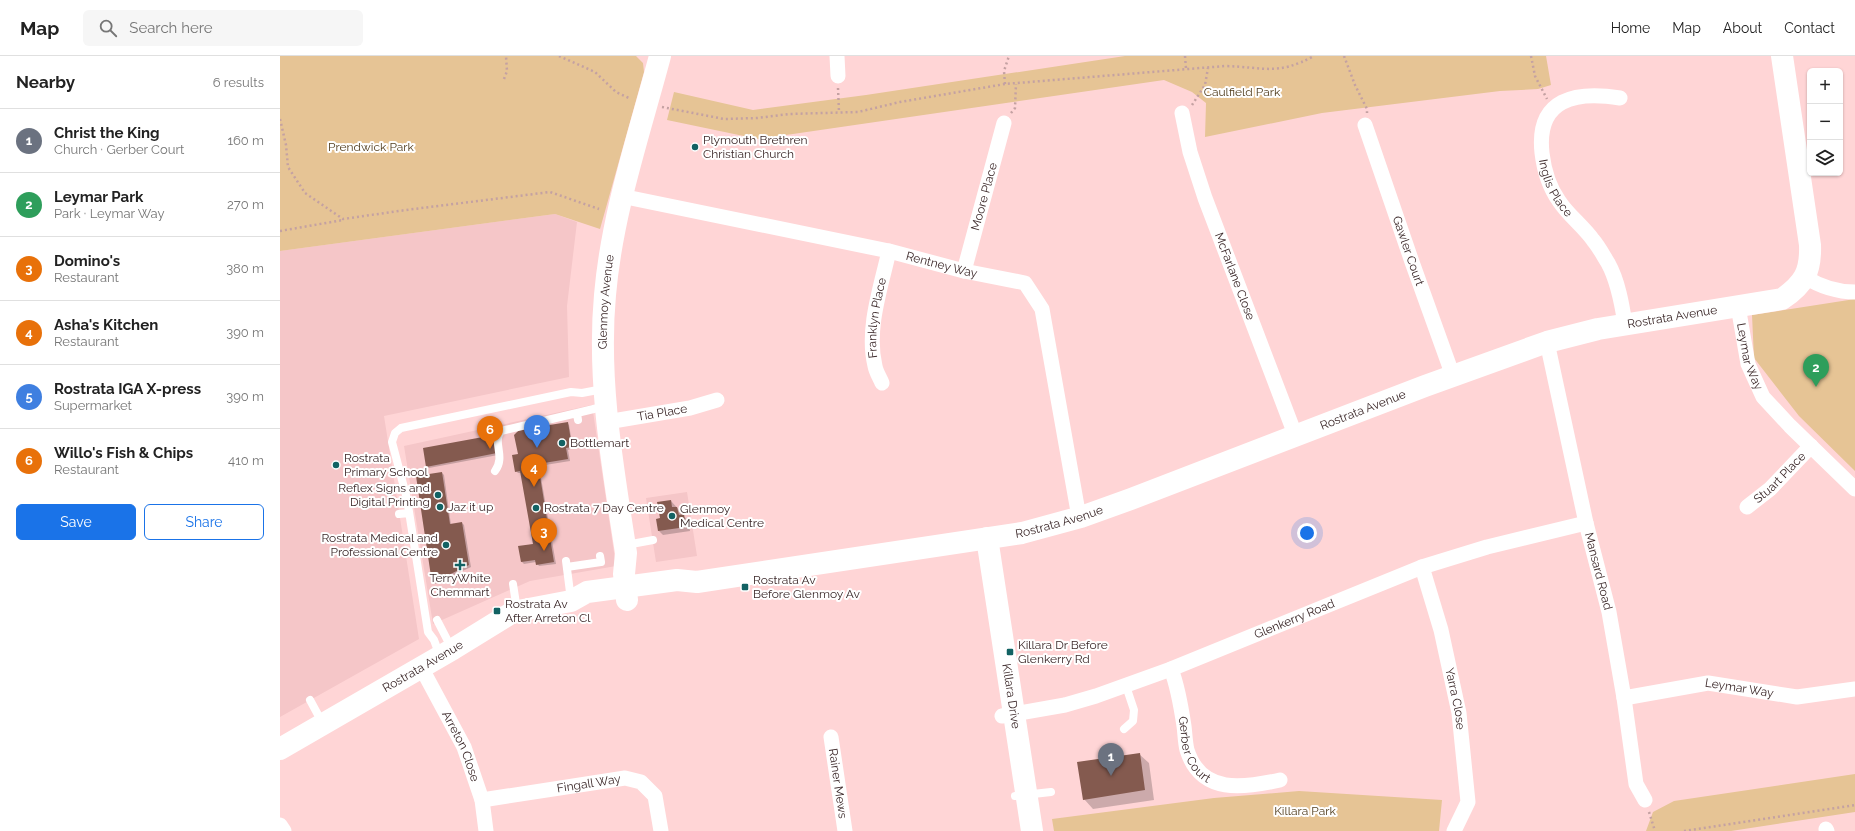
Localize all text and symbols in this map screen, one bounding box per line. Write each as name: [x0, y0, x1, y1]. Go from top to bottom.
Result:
search box: [83, 10, 363, 46]
text: Map: [20, 17, 59, 39]
icon: search: [97, 17, 119, 39]
text: Search here: [129, 19, 213, 37]
text: Home: [1611, 20, 1650, 36]
text: Map: [1672, 20, 1701, 36]
text: About: [1723, 20, 1762, 36]
text: Contact: [1784, 20, 1835, 36]
map controls: [1807, 68, 1843, 176]
button: +: [1807, 68, 1843, 104]
text: Nearby: [16, 72, 75, 92]
text: 6 results: [213, 75, 264, 90]
park label: Caulfield Park: [1204, 85, 1281, 99]
button: −: [1807, 104, 1843, 140]
text: Christ the King: [54, 124, 160, 142]
text: 1: [26, 133, 32, 148]
text: 160 m: [227, 133, 264, 148]
place label: Plymouth Brethren Christian Church: [703, 133, 807, 161]
park label: Prendwick Park: [328, 140, 415, 154]
button: layers: [1807, 140, 1843, 176]
text: Church · Gerber Court: [54, 142, 184, 157]
marker: Plymouth Brethren Christian Church: [690, 142, 700, 152]
street label: Inglis Place: [1536, 158, 1575, 220]
street label: Moore Place: [968, 161, 1000, 232]
text: Leymar Park: [54, 188, 143, 206]
text: 2: [25, 197, 33, 212]
text: 270 m: [227, 197, 264, 212]
text: Park · Leymar Way: [54, 206, 165, 221]
street label: Gawler Court: [1390, 214, 1427, 287]
street label: McFarlane Close: [1212, 231, 1258, 322]
street label: Rentney Way: [904, 249, 979, 281]
text: Domino's: [54, 252, 120, 270]
street label: Glenmoy Avenue: [596, 254, 617, 349]
text: 3: [25, 261, 33, 276]
text: 380 m: [226, 261, 264, 276]
text: Restaurant: [54, 270, 119, 285]
street label: Franklyn Place: [865, 276, 889, 359]
street label: Rostrata Avenue: [1626, 303, 1718, 331]
text: Asha's Kitchen: [54, 316, 158, 334]
street label: Leymar Way: [1734, 322, 1766, 393]
text: 4: [25, 325, 33, 340]
text: 390 m: [226, 325, 264, 340]
text: Restaurant: [54, 334, 119, 349]
pin: 2: [1803, 354, 1829, 387]
text: Rostrata IGA X-press: [54, 380, 201, 398]
street label: Rostrata Avenue: [1318, 387, 1408, 433]
text: 5: [25, 389, 33, 404]
text: 390 m: [226, 389, 264, 404]
text: Supermarket: [54, 398, 132, 413]
street label: Tia Place: [636, 402, 688, 424]
pin: 5: [524, 415, 550, 448]
pin: 6: [477, 416, 503, 449]
place label: Bottlemart: [570, 436, 629, 450]
marker: Bottlemart: [557, 438, 567, 448]
text: Willo's Fish & Chips: [54, 444, 193, 462]
street label: Stuart Place: [1751, 449, 1808, 506]
place label: Rostrata Primary School: [344, 451, 428, 479]
text: 6: [25, 453, 33, 468]
text: 410 m: [228, 453, 264, 468]
pin: 4: [521, 454, 547, 487]
marker: Rostrata Primary School: [331, 460, 341, 470]
text: Restaurant: [54, 462, 119, 477]
place label: Reflex Signs and Digital Printing: [338, 481, 430, 509]
marker: Reflex Signs and Digital Printing: [433, 490, 443, 500]
place label: Jaz it up: [448, 500, 493, 514]
place label: Rostrata 7 Day Centre: [544, 501, 664, 515]
marker: Jaz it up: [435, 502, 445, 512]
place label: Glenmoy Medical Centre: [680, 502, 764, 530]
marker: Rostrata 7 Day Centre: [531, 503, 541, 513]
street label: Rostrata Avenue: [1014, 503, 1105, 541]
button: Save: [16, 504, 136, 540]
button: Share: [144, 504, 264, 540]
marker: Glenmoy Medical Centre: [667, 511, 677, 521]
pin: 3: [531, 518, 557, 551]
your location: [1297, 523, 1317, 543]
place label: Rostrata Medical and Professional Centre: [321, 531, 438, 559]
street label: Mansard Road: [1582, 531, 1615, 612]
marker: Rostrata Medical and Professional Centre: [441, 540, 451, 550]
marker: TerryWhite Chemmart: [455, 560, 465, 570]
place label: TerryWhite Chemmart: [430, 571, 490, 599]
place label: Rostrata Av Before Glenmoy Av: [753, 573, 860, 601]
marker: Rostrata Av Before Glenmoy Av: [740, 582, 750, 592]
street label: Glenkerry Road: [1252, 596, 1336, 641]
place label: Rostrata Av After Arreton Cl: [505, 597, 591, 625]
marker: Rostrata Av After Arreton Cl: [492, 606, 502, 616]
street label: Rostrata Avenue: [380, 638, 466, 695]
place label: Killara Dr Before Glenkerry Rd: [1018, 638, 1108, 666]
marker: Killara Dr Before Glenkerry Rd: [1005, 647, 1015, 657]
street label: Killara Drive: [999, 663, 1023, 730]
street label: Yarra Close: [1442, 666, 1468, 730]
street label: Leymar Way: [1704, 676, 1775, 700]
street label: Arreton Close: [439, 709, 482, 783]
street label: Gerber Court: [1176, 715, 1213, 786]
pin: 1: [1098, 743, 1124, 776]
street label: Rainer Mews: [826, 747, 850, 820]
street label: Fingall Way: [556, 772, 622, 795]
park label: Killara Park: [1274, 804, 1336, 818]

